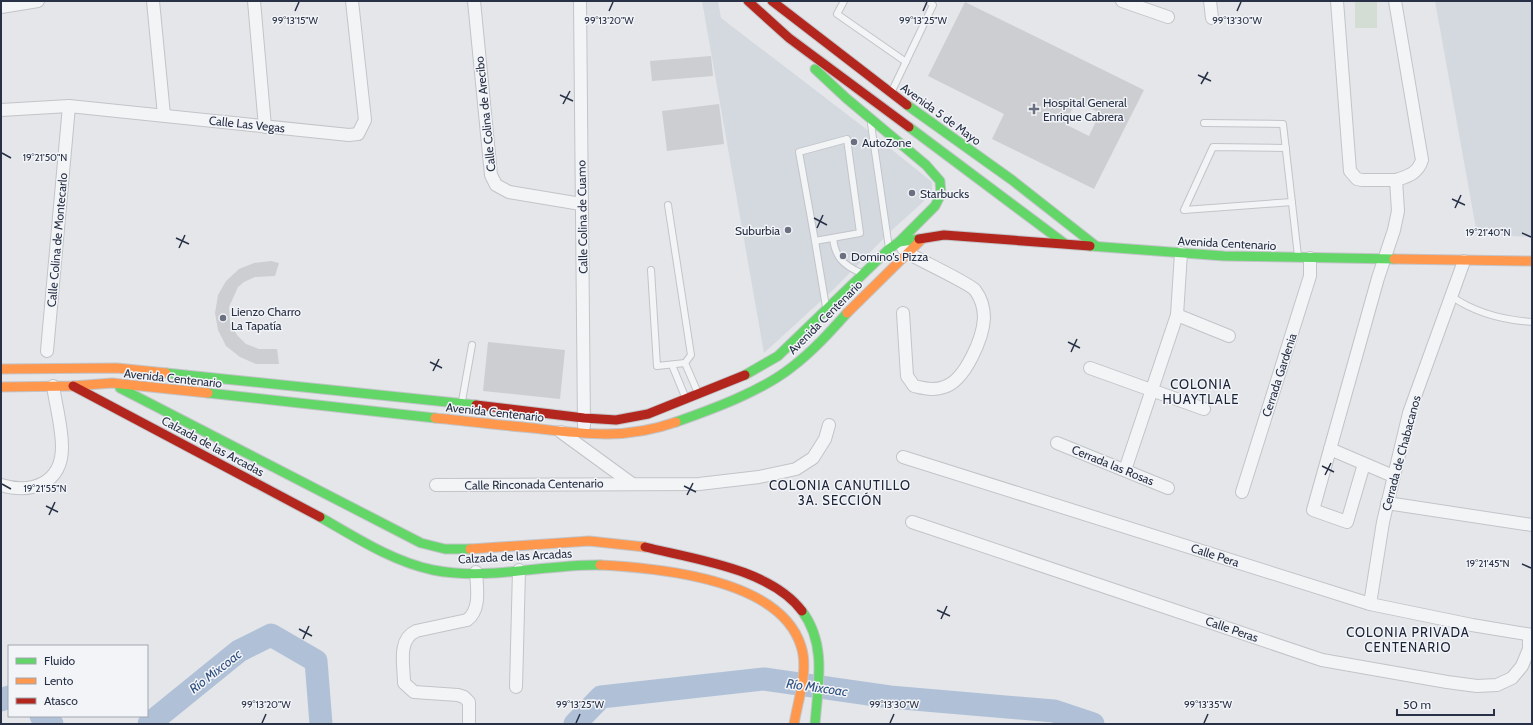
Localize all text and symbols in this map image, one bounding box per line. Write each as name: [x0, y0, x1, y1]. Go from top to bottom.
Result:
text: 99°13'15"W: [272, 14, 319, 27]
text: 99°13'20"W: [584, 14, 634, 27]
text: 99°13'25"W: [899, 14, 948, 27]
text: 99°13'30"W: [1212, 14, 1262, 27]
street label: Calle Colina de Arecibo: [471, 55, 499, 172]
street label: Avenida 5 de Mayo: [898, 80, 984, 148]
place label: Hospital General Enrique Cabrera: [1043, 95, 1127, 124]
marker: Hospital General Enrique Cabrera: [1028, 103, 1040, 115]
street label: Calle Las Vegas: [208, 113, 286, 135]
place label: AutoZone: [862, 135, 911, 150]
marker: AutoZone: [849, 137, 859, 147]
text: 19°21'50"N: [23, 151, 67, 164]
street label: Calle Colina de Cuamo: [574, 160, 590, 274]
street label: Calle Colina de Montecarlo: [44, 172, 70, 308]
place label: Starbucks: [920, 186, 969, 201]
marker: Starbucks: [907, 188, 917, 198]
place label: Suburbia: [735, 223, 780, 238]
marker: Suburbia: [783, 225, 793, 235]
text: 19°21'40"N: [1466, 226, 1510, 239]
street label: Avenida Centenario: [1177, 233, 1277, 253]
place label: Domino's Pizza: [851, 249, 929, 264]
marker: Domino's Pizza: [838, 251, 848, 261]
street label: Avenida Centenario: [785, 276, 866, 357]
place label: Lienzo Charro La Tapatía: [231, 304, 301, 333]
marker: Lienzo Charro La Tapatía: [218, 313, 228, 323]
street label: Cerrada Gardenia: [1258, 331, 1300, 419]
street label: Avenida Centenario: [123, 365, 223, 391]
district label: COLONIA HUAYTLALE: [1162, 376, 1240, 407]
street label: Cerrada de Chabacanos: [1378, 394, 1424, 512]
street label: Avenida Centenario: [445, 399, 545, 425]
street label: Calzada de las Arcadas: [159, 413, 267, 479]
street label: Cerrada las Rosas: [1070, 442, 1156, 488]
street label: Calle Rinconada Centenario: [464, 475, 604, 493]
district label: COLONIA CANUTILLO 3A. SECCIÓN: [769, 477, 911, 508]
text: 19°21'55"N: [23, 482, 67, 495]
street label: Calle Pera: [1189, 540, 1241, 570]
street label: Calzada de las Arcadas: [458, 546, 572, 566]
text: 19°21'45"N: [1466, 557, 1510, 570]
street label: Calle Peras: [1204, 613, 1260, 645]
district label: COLONIA PRIVADA CENTENARIO: [1346, 624, 1470, 655]
legend: [8, 645, 148, 717]
water label: Río Mixcoac: [186, 645, 245, 696]
text: Fluido: [44, 653, 76, 668]
text: Lento: [44, 673, 74, 688]
water label: Río Mixcoac: [785, 675, 849, 699]
scale bar: [1397, 691, 1494, 717]
text: Atasco: [44, 693, 78, 708]
text: 50 m: [1403, 697, 1431, 712]
text: 99°13'20"W: [241, 698, 291, 711]
text: 99°13'25"W: [556, 698, 605, 711]
text: 99°13'30"W: [869, 698, 919, 711]
text: 99°13'35"W: [1184, 698, 1233, 711]

